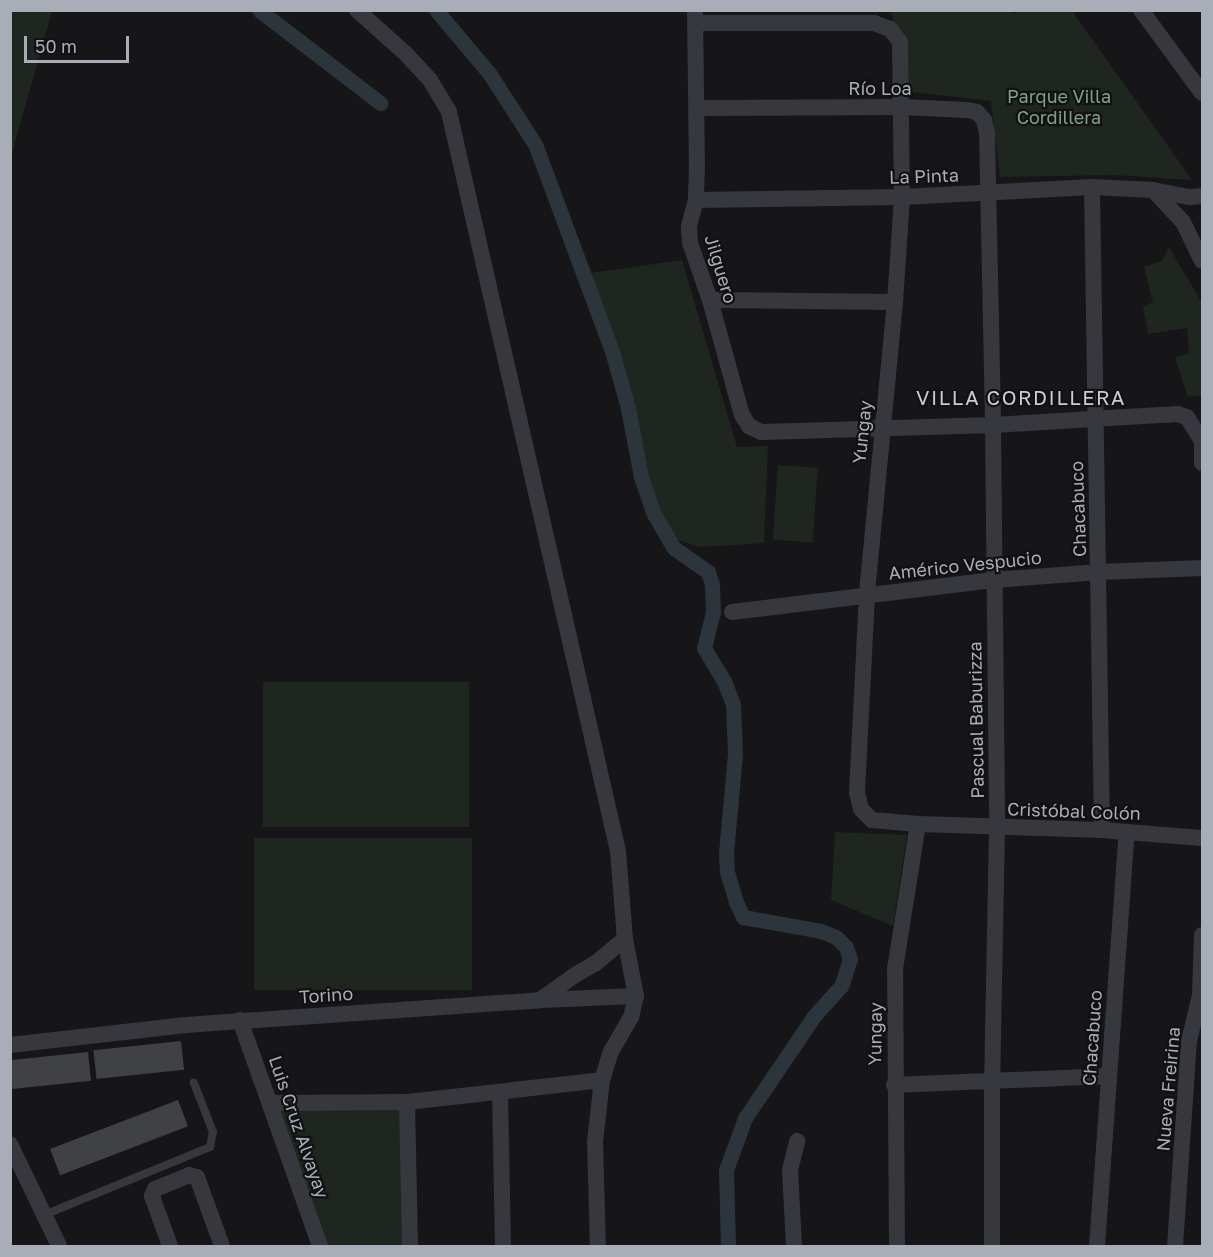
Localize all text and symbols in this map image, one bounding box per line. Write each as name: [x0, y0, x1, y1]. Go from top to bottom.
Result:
scale bar: [27, 24, 132, 62]
text: 50 m: [35, 35, 77, 57]
street label: Río Loa: [848, 77, 912, 99]
park label: Parque Villa Cordillera: [1007, 86, 1111, 128]
street label: La Pinta: [889, 164, 959, 188]
street label: Jilguero: [700, 232, 742, 306]
district label: VILLA CORDILLERA: [916, 385, 1126, 409]
street label: Yungay: [848, 399, 876, 465]
street label: Chacabuco: [1066, 461, 1090, 557]
street label: Américo Vespucio: [887, 546, 1043, 584]
street label: Pascual Baburizza: [964, 641, 988, 799]
street label: Cristóbal Colón: [1007, 798, 1141, 824]
street label: Torino: [298, 982, 354, 1008]
street label: Chacabuco: [1078, 989, 1106, 1087]
street label: Yungay: [864, 1002, 886, 1066]
street label: Nueva Freirina: [1152, 1026, 1184, 1152]
street label: Luis Cruz Alvayay: [264, 1053, 334, 1201]

